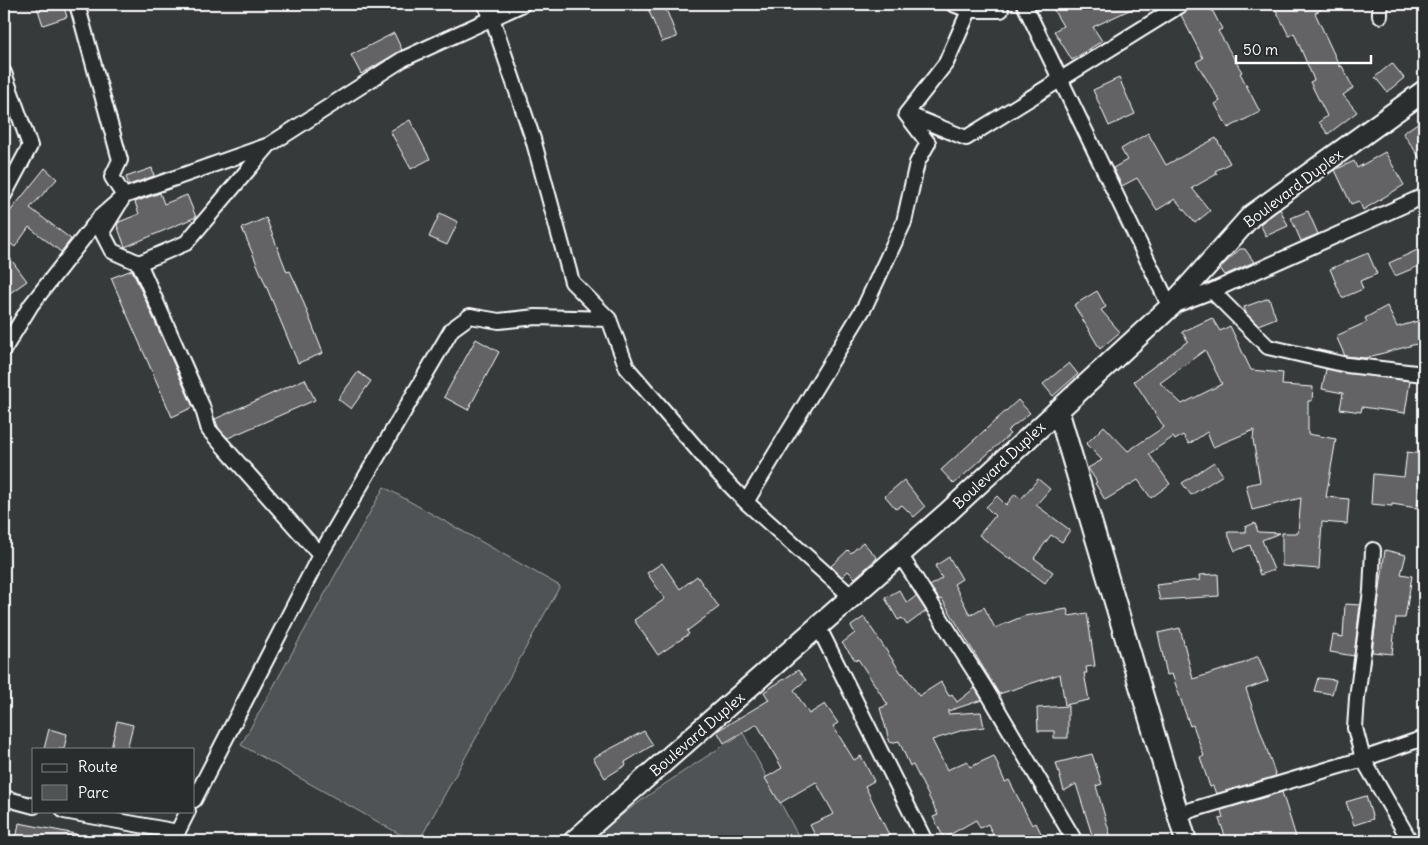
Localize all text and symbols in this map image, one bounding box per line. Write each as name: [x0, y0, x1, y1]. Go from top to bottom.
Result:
scale bar: [1236, 32, 1370, 64]
text: 50 m: [1243, 40, 1278, 59]
street label: Boulevard Duplex: [1240, 144, 1347, 231]
street label: Boulevard Duplex: [949, 417, 1050, 513]
street label: Boulevard Duplex: [646, 687, 749, 780]
legend: [32, 748, 195, 812]
text: Route: [78, 757, 118, 776]
text: Parc: [78, 783, 109, 802]

